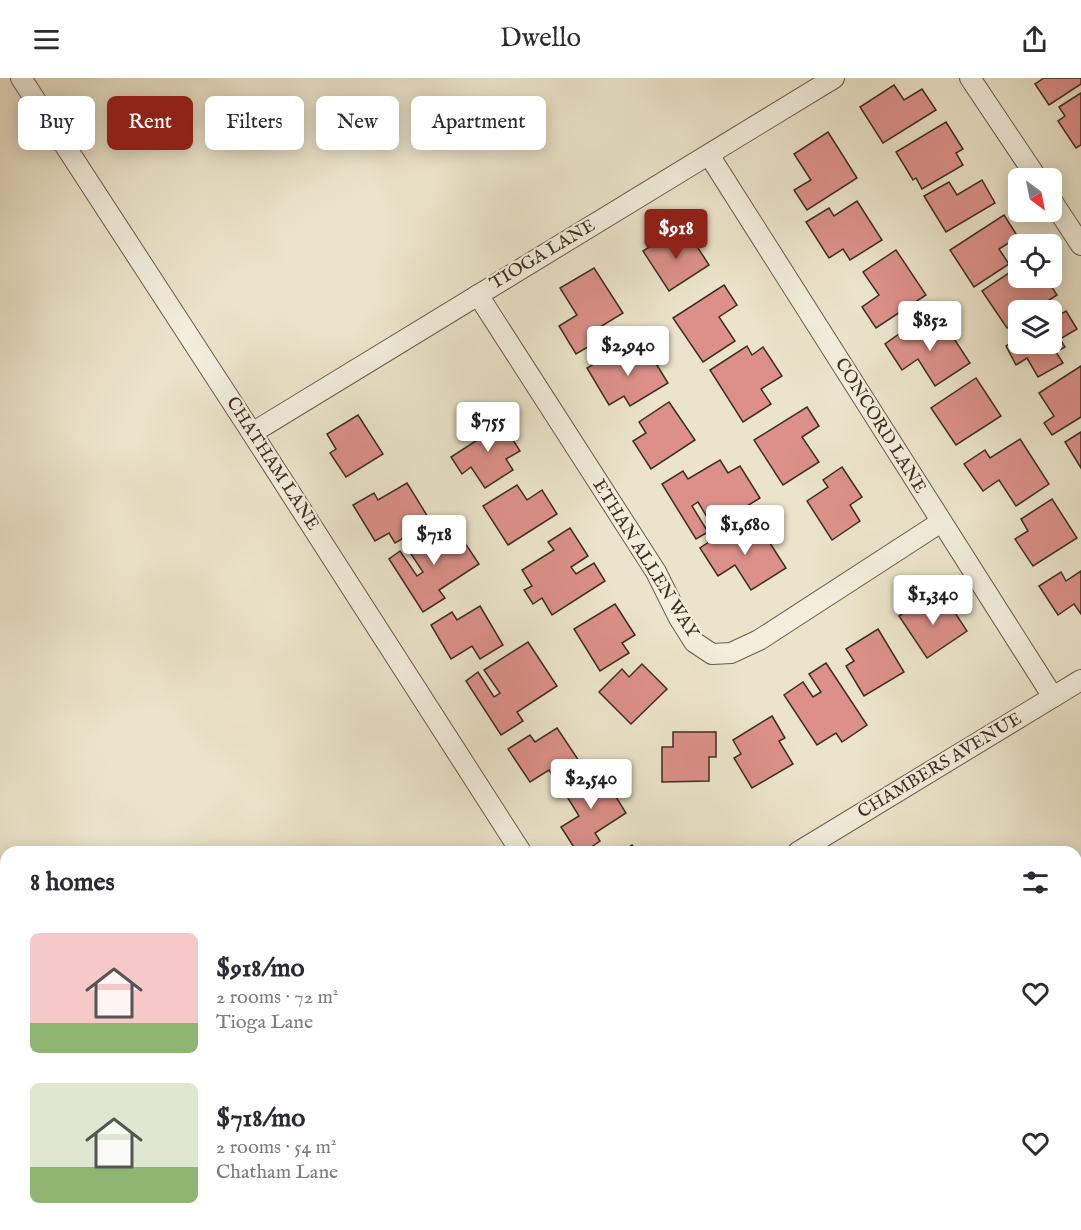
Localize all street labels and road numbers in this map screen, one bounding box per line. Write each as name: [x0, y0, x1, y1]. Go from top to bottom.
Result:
street label: TIOGA LANE: [486, 215, 600, 295]
street label: CONCORD LANE: [829, 354, 931, 498]
street label: CHATHAM LANE: [220, 393, 324, 535]
street label: ETHAN ALLEN WAY: [587, 475, 704, 643]
street label: CHAMBERS AVENUE: [854, 708, 1026, 824]

